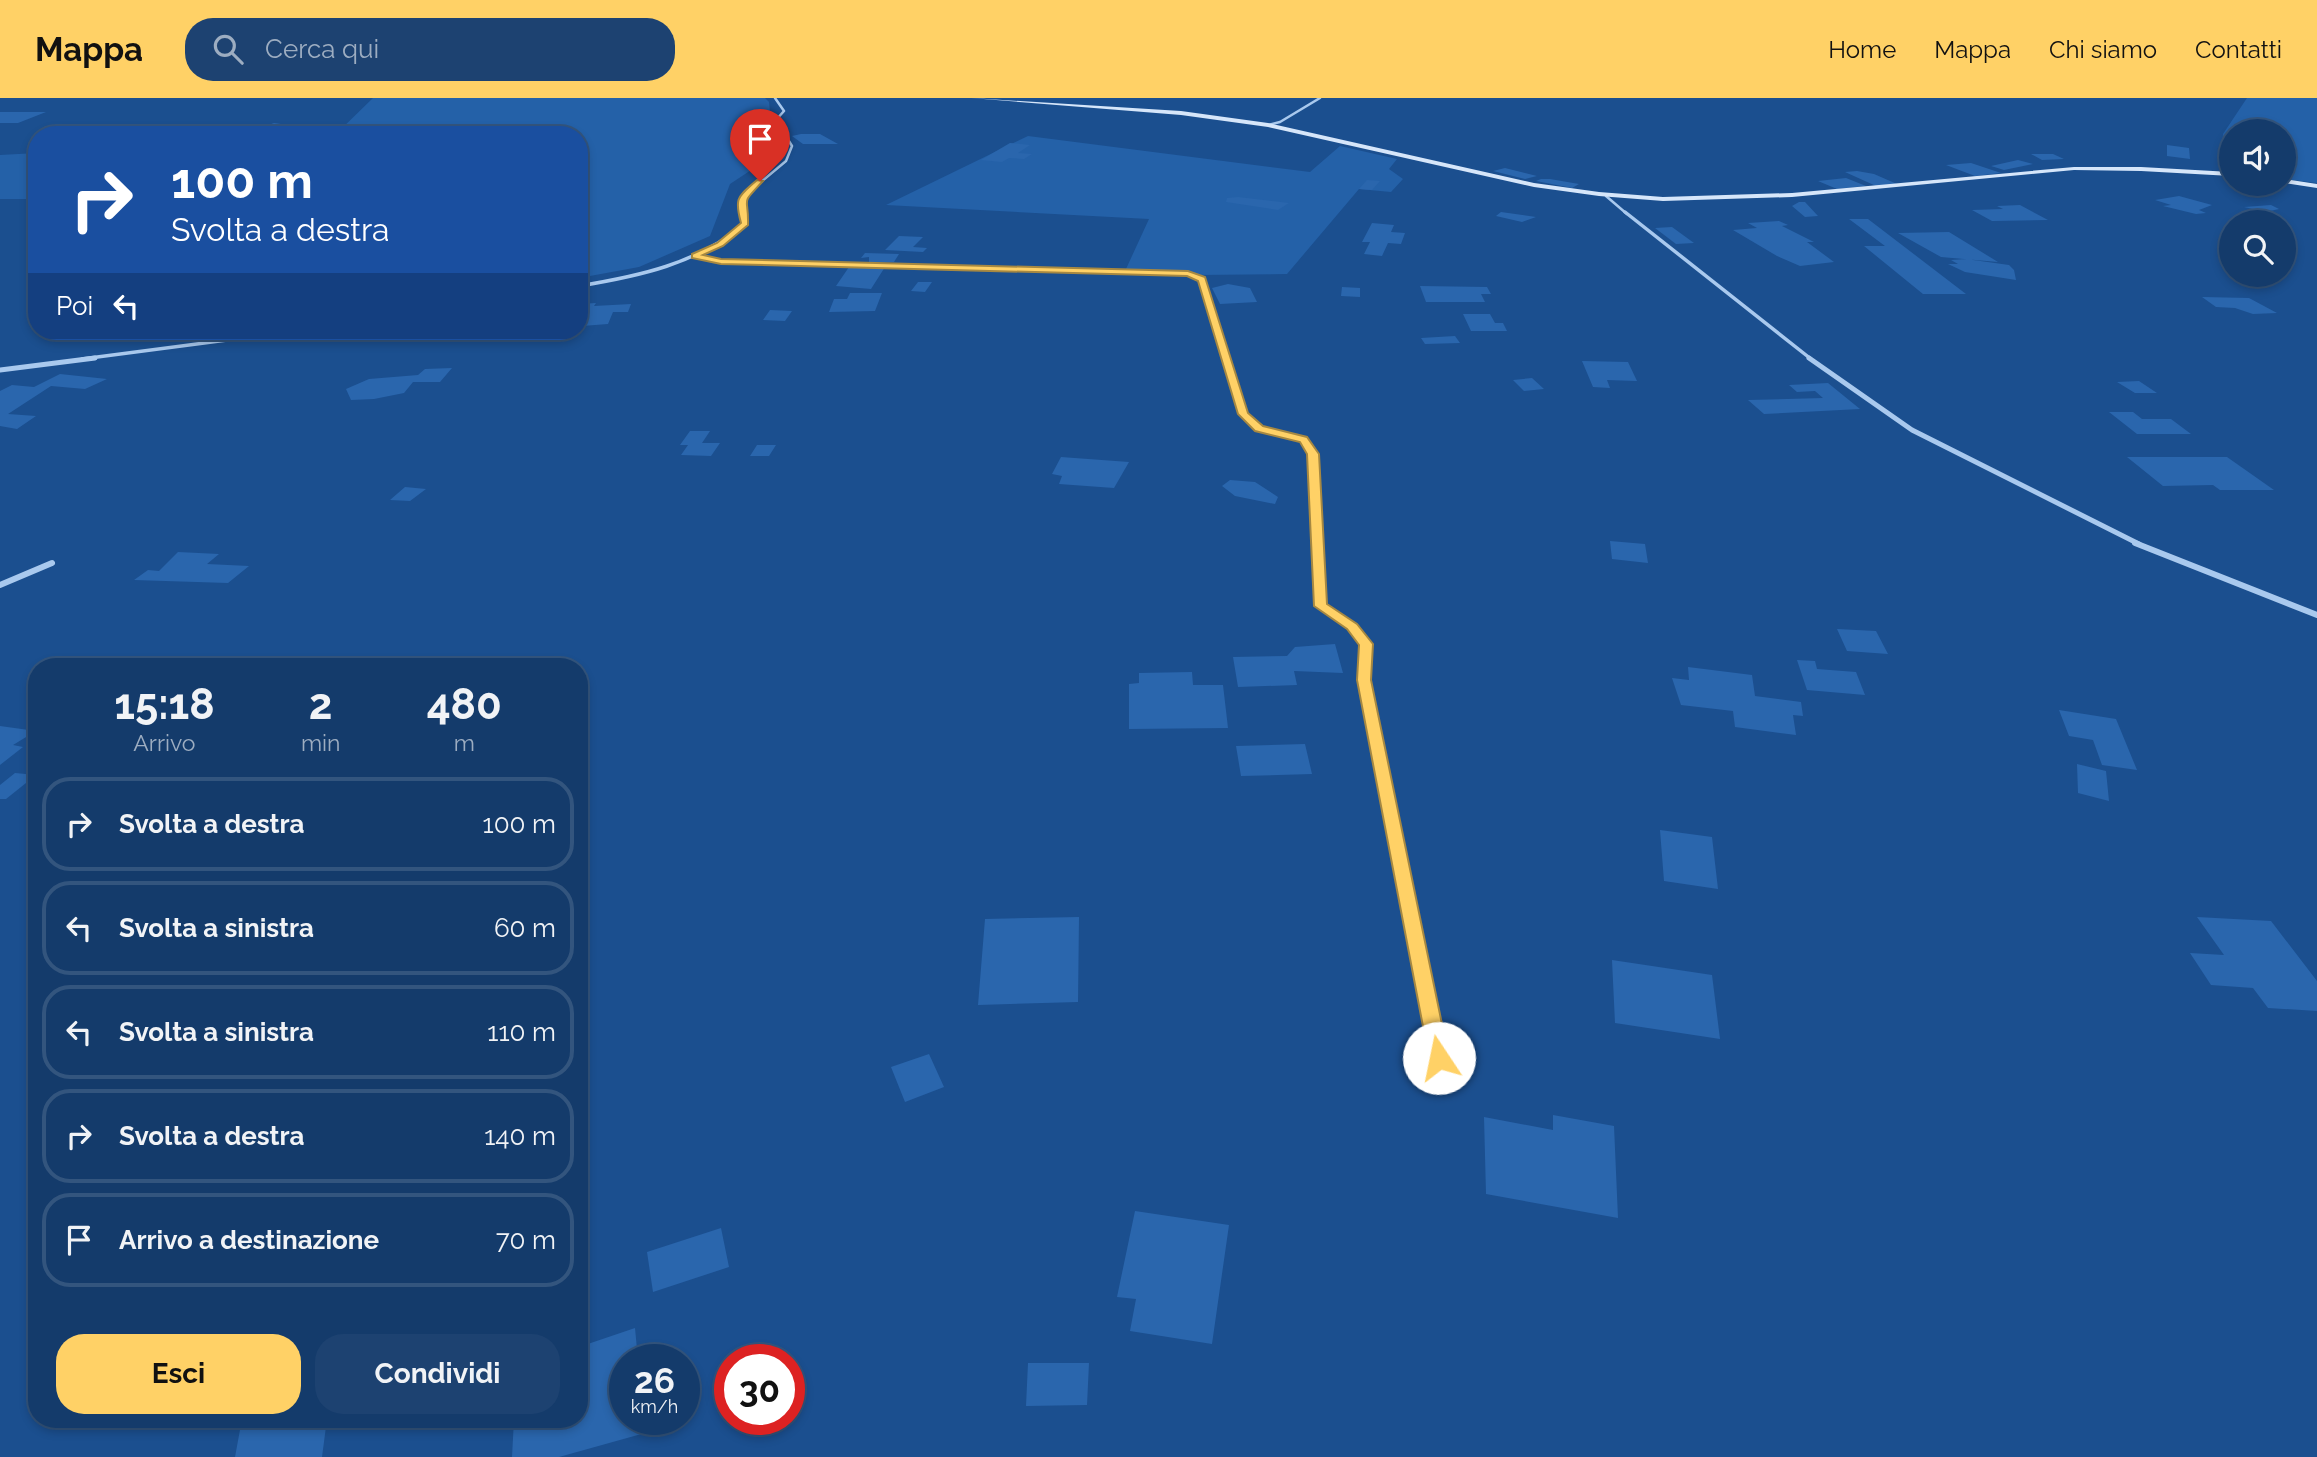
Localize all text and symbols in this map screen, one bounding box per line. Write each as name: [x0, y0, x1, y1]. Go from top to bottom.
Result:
search box: [185, 18, 675, 81]
text: Mappa: [35, 30, 143, 69]
icon: search: [209, 30, 247, 68]
text: Cerca qui: [265, 34, 379, 64]
text: Home: [1828, 35, 1896, 64]
text: Mappa: [1934, 35, 2011, 64]
text: Chi siamo: [2049, 35, 2157, 64]
text: Contatti: [2195, 35, 2282, 64]
pin: [730, 109, 790, 181]
map controls: [2219, 119, 2296, 287]
button: sound: [2219, 119, 2296, 196]
icon: arrive: [741, 120, 779, 158]
text: 100 m: [171, 152, 313, 209]
icon: right: [56, 154, 147, 245]
button: search: [2219, 210, 2296, 287]
text: Svolta a destra: [171, 211, 390, 248]
icon: left: [107, 287, 145, 325]
text: Poi: [56, 291, 93, 321]
text: 15:18: [114, 680, 215, 729]
text: 2: [309, 680, 333, 729]
text: 480: [427, 680, 502, 729]
text: Arrivo: [133, 729, 196, 756]
text: min: [301, 729, 340, 756]
text: m: [454, 729, 475, 756]
icon: right: [60, 805, 98, 843]
text: Svolta a destra: [119, 809, 305, 839]
text: 100 m: [483, 809, 556, 839]
icon: left: [60, 909, 98, 947]
text: Svolta a sinistra: [119, 913, 314, 943]
text: 60 m: [494, 913, 556, 943]
icon: left: [60, 1013, 98, 1051]
text: Svolta a sinistra: [119, 1017, 314, 1047]
text: 110 m: [487, 1017, 556, 1047]
position arrow: [1402, 1021, 1476, 1095]
icon: right: [60, 1117, 98, 1155]
text: Svolta a destra: [119, 1121, 305, 1151]
text: 140 m: [484, 1121, 556, 1151]
icon: arrive: [60, 1221, 98, 1259]
text: Arrivo a destinazione: [119, 1225, 379, 1255]
text: 70 m: [496, 1225, 556, 1255]
button: Esci: [56, 1334, 301, 1414]
button: Condividi: [315, 1334, 560, 1414]
speed limit sign: 30: [714, 1344, 805, 1435]
text: 26: [634, 1360, 675, 1401]
text: km/h: [631, 1396, 678, 1417]

